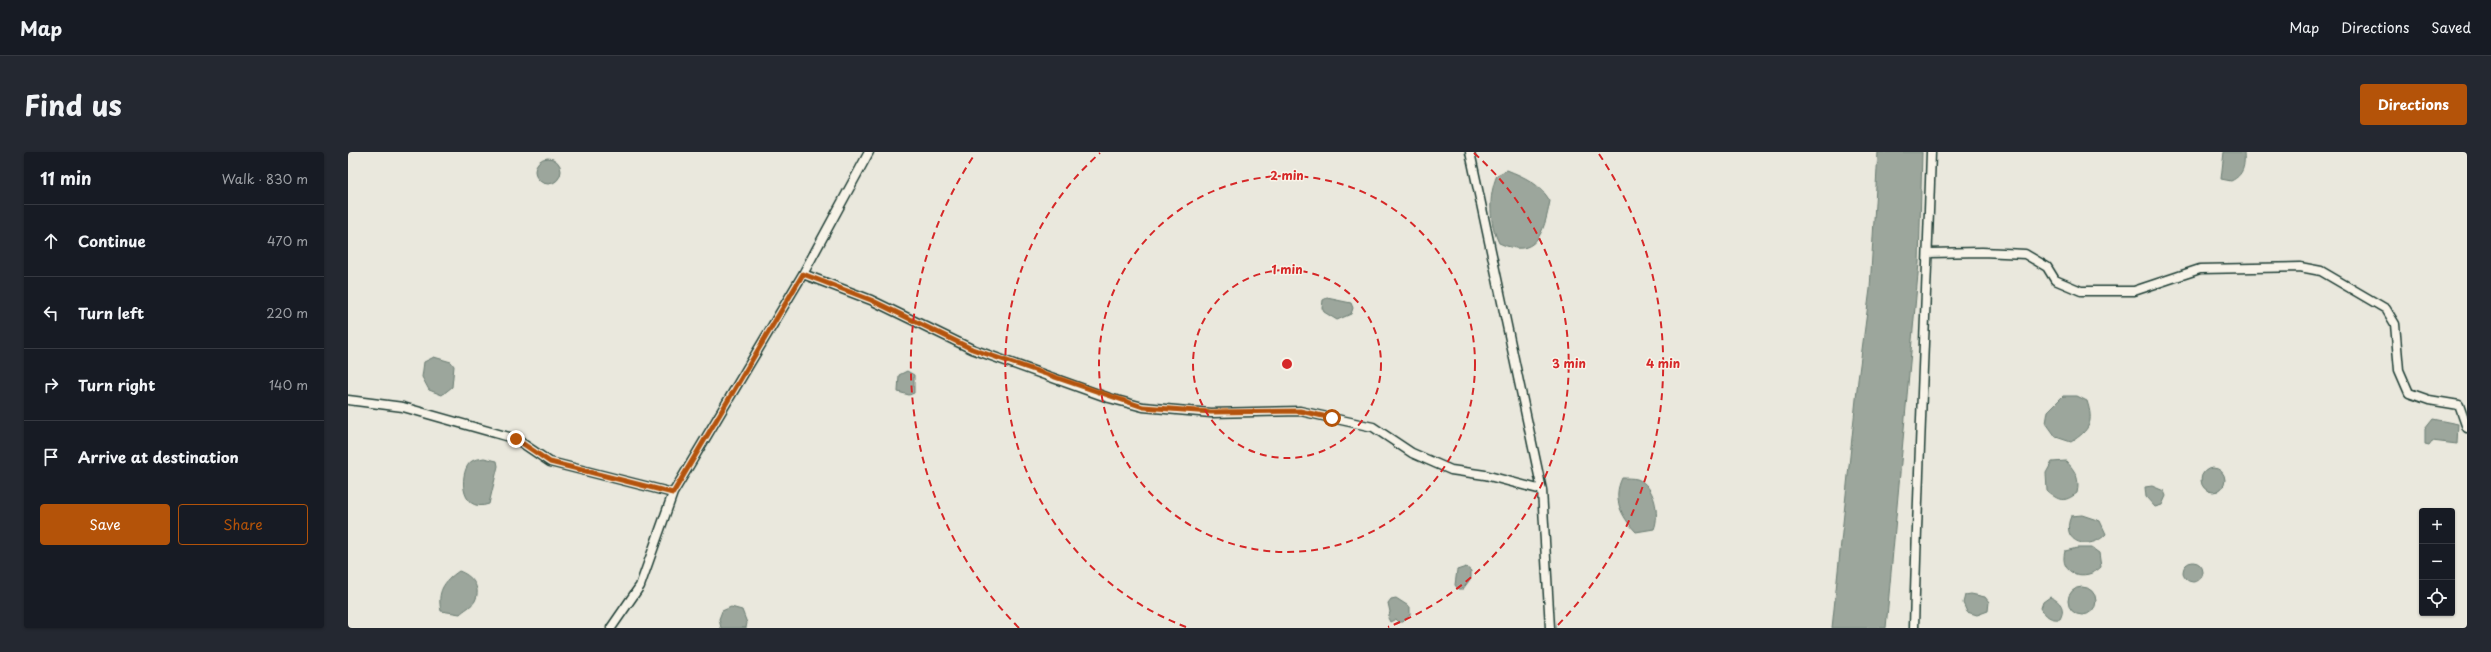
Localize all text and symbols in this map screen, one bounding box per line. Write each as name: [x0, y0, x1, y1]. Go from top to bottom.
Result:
text: Map: [20, 14, 62, 42]
text: Map: [2289, 17, 2319, 38]
text: Directions: [2341, 17, 2409, 38]
text: Saved: [2431, 17, 2471, 38]
text: Find us: [24, 83, 122, 126]
button: Directions: [2360, 84, 2467, 125]
text: 11 min: [40, 165, 92, 191]
text: 2 min: [1270, 166, 1304, 184]
text: Walk · 830 m: [222, 169, 308, 188]
text: Continue: [78, 229, 146, 252]
icon: ahead: [40, 230, 62, 252]
text: 470 m: [267, 231, 308, 250]
text: 1 min: [1271, 260, 1303, 278]
text: Turn left: [78, 301, 144, 324]
icon: left: [40, 302, 62, 324]
text: 220 m: [266, 303, 308, 322]
text: 3 min: [1552, 354, 1586, 372]
text: 4 min: [1646, 354, 1680, 372]
centre of rings: [1280, 357, 1294, 371]
text: Turn right: [78, 373, 155, 396]
icon: right: [40, 374, 62, 396]
text: 140 m: [269, 375, 308, 394]
route start: [1323, 409, 1341, 427]
route end: [507, 430, 525, 448]
text: Arrive at destination: [78, 445, 239, 468]
icon: arrive: [40, 446, 62, 468]
button: Save: [40, 504, 170, 545]
button: Share: [178, 504, 308, 545]
map controls: [2419, 508, 2455, 616]
button: +: [2419, 508, 2455, 544]
button: −: [2419, 544, 2455, 580]
button: locate: [2419, 580, 2455, 616]

